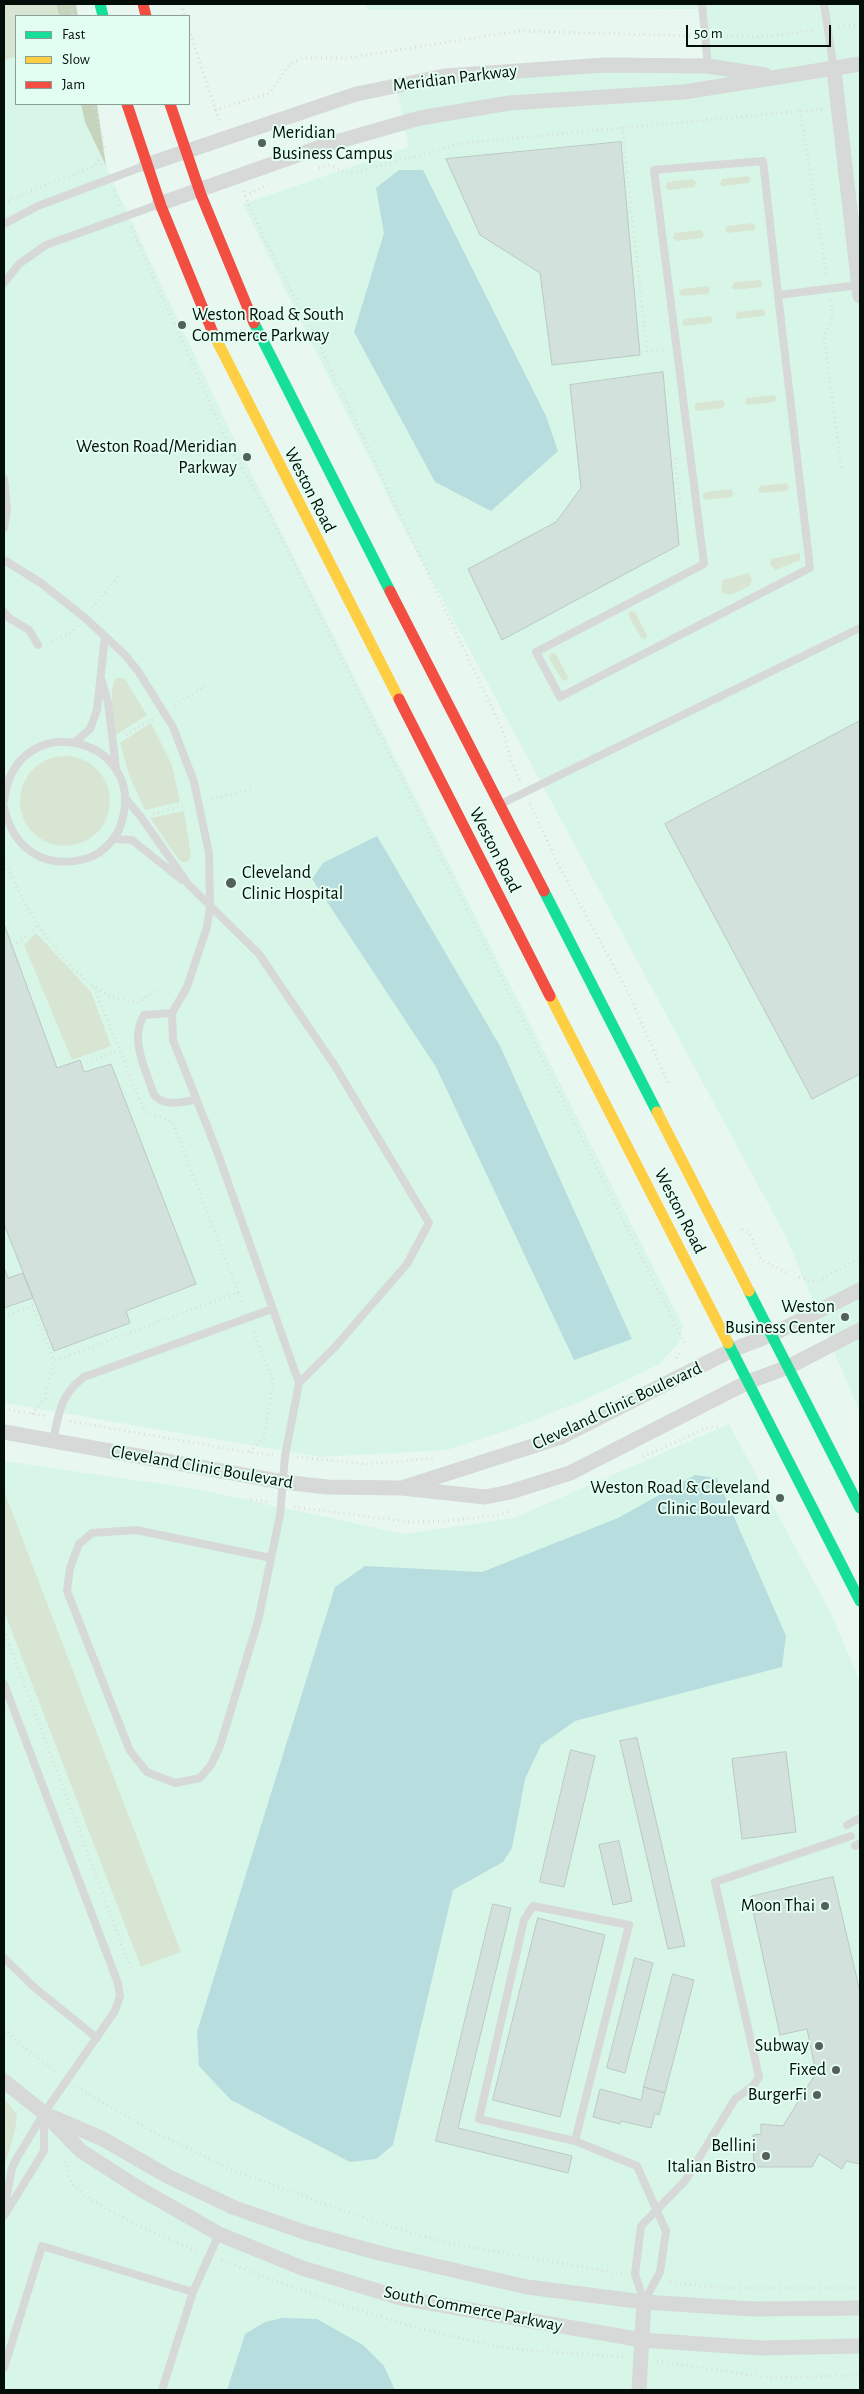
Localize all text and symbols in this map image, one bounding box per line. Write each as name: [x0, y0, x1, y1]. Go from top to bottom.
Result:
legend: [15, 15, 190, 105]
scale bar: [689, 15, 834, 47]
text: 50 m: [694, 26, 723, 41]
text: Fast: [62, 27, 85, 42]
text: Slow: [62, 52, 90, 67]
street label: Meridian Parkway: [392, 60, 518, 96]
text: Jam: [62, 77, 85, 92]
place label: Meridian Business Campus: [272, 122, 393, 164]
marker: Meridian Business Campus: [256, 137, 268, 149]
place label: Weston Road & South Commerce Parkway: [192, 304, 344, 346]
marker: Weston Road & South Commerce Parkway: [176, 319, 188, 331]
place label: Weston Road/Meridian Parkway: [76, 436, 237, 478]
street label: Weston Road: [279, 444, 341, 536]
marker: Weston Road/Meridian Parkway: [241, 451, 253, 463]
street label: Weston Road: [464, 804, 526, 896]
place label: Cleveland Clinic Hospital: [242, 862, 343, 904]
marker: Cleveland Clinic Hospital: [224, 876, 238, 890]
street label: Weston Road: [649, 1165, 711, 1257]
place label: Weston Business Center: [725, 1296, 835, 1338]
marker: Weston Business Center: [839, 1311, 851, 1323]
street label: Cleveland Clinic Boulevard: [529, 1357, 705, 1455]
street label: Cleveland Clinic Boulevard: [109, 1440, 295, 1494]
place label: Weston Road & Cleveland Clinic Boulevard: [590, 1477, 770, 1520]
marker: Weston Road & Cleveland Clinic Boulevard: [774, 1492, 786, 1504]
place label: Moon Thai: [741, 1895, 815, 1917]
marker: Moon Thai: [819, 1900, 831, 1912]
place label: Subway: [755, 2035, 809, 2057]
marker: Subway: [813, 2040, 825, 2052]
place label: Fixed: [789, 2059, 826, 2081]
marker: Fixed: [830, 2064, 842, 2076]
place label: BurgerFi: [748, 2084, 807, 2106]
marker: BurgerFi: [811, 2089, 823, 2101]
place label: Bellini Italian Bistro: [667, 2135, 756, 2178]
marker: Bellini Italian Bistro: [760, 2150, 772, 2162]
street label: South Commerce Parkway: [382, 2281, 564, 2337]

